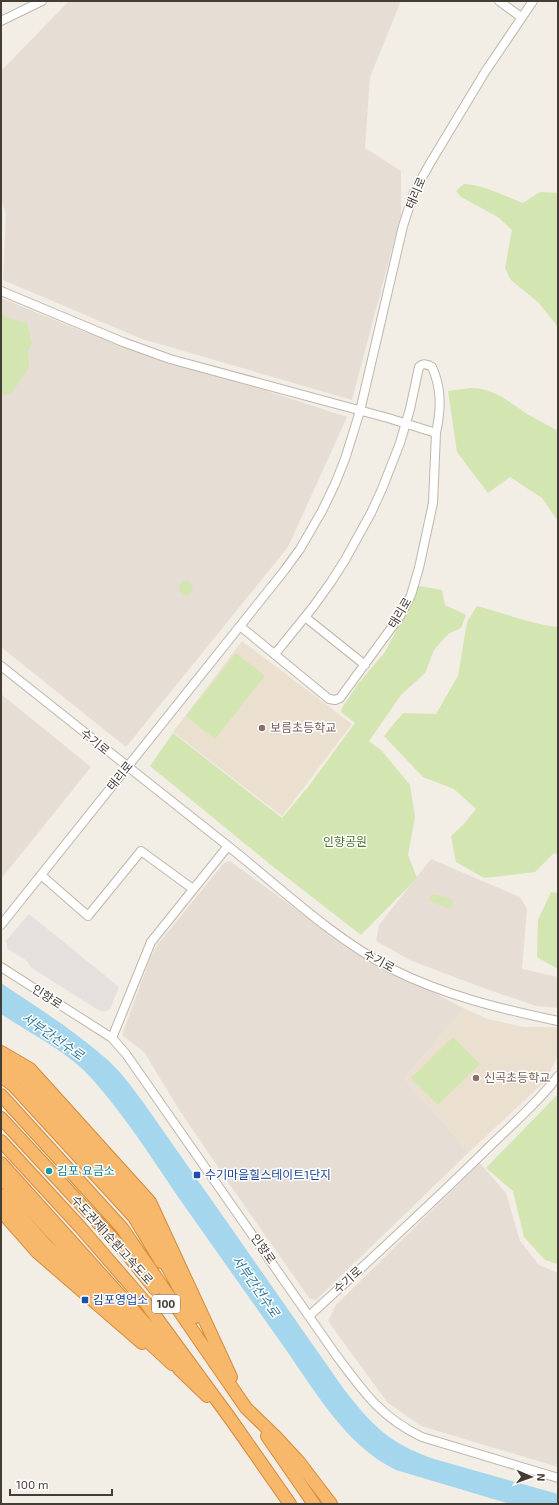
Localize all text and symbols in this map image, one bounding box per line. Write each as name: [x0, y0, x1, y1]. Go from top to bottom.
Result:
street label: 태리로: [402, 175, 428, 211]
street label: 태리로: [385, 595, 414, 630]
place label: 보름초등학교: [270, 720, 336, 734]
marker: 보름초등학교: [257, 723, 267, 733]
street label: 수기로: [78, 725, 113, 757]
street label: 태리로: [103, 758, 135, 793]
park label: 인향공원: [323, 834, 367, 848]
street label: 수기로: [362, 946, 397, 974]
street label: 인향로: [30, 981, 65, 1011]
water label: 서부간선수로: [19, 1009, 88, 1064]
place label: 신곡초등학교: [484, 1070, 550, 1084]
marker: 신곡초등학교: [471, 1073, 481, 1083]
place label: 김포 요금소: [57, 1163, 115, 1177]
marker: 김포 요금소: [44, 1166, 54, 1176]
place label: 수기마을힐스테이트1단지: [205, 1167, 331, 1181]
marker: 수기마을힐스테이트1단지: [192, 1170, 202, 1180]
street label: 수도권제1순환고속도로: [69, 1192, 156, 1287]
street label: 인향로: [249, 1231, 279, 1266]
water label: 서부간선수로: [229, 1252, 284, 1321]
street label: 수기로: [330, 1263, 364, 1296]
place label: 김포영업소: [93, 1292, 148, 1306]
marker: 김포영업소: [80, 1295, 90, 1305]
road number: 100: [152, 1295, 180, 1313]
north arrow: [511, 1457, 551, 1497]
scale bar: [10, 1471, 112, 1497]
text: N: [535, 1473, 548, 1482]
text: 100 m: [16, 1477, 48, 1491]

